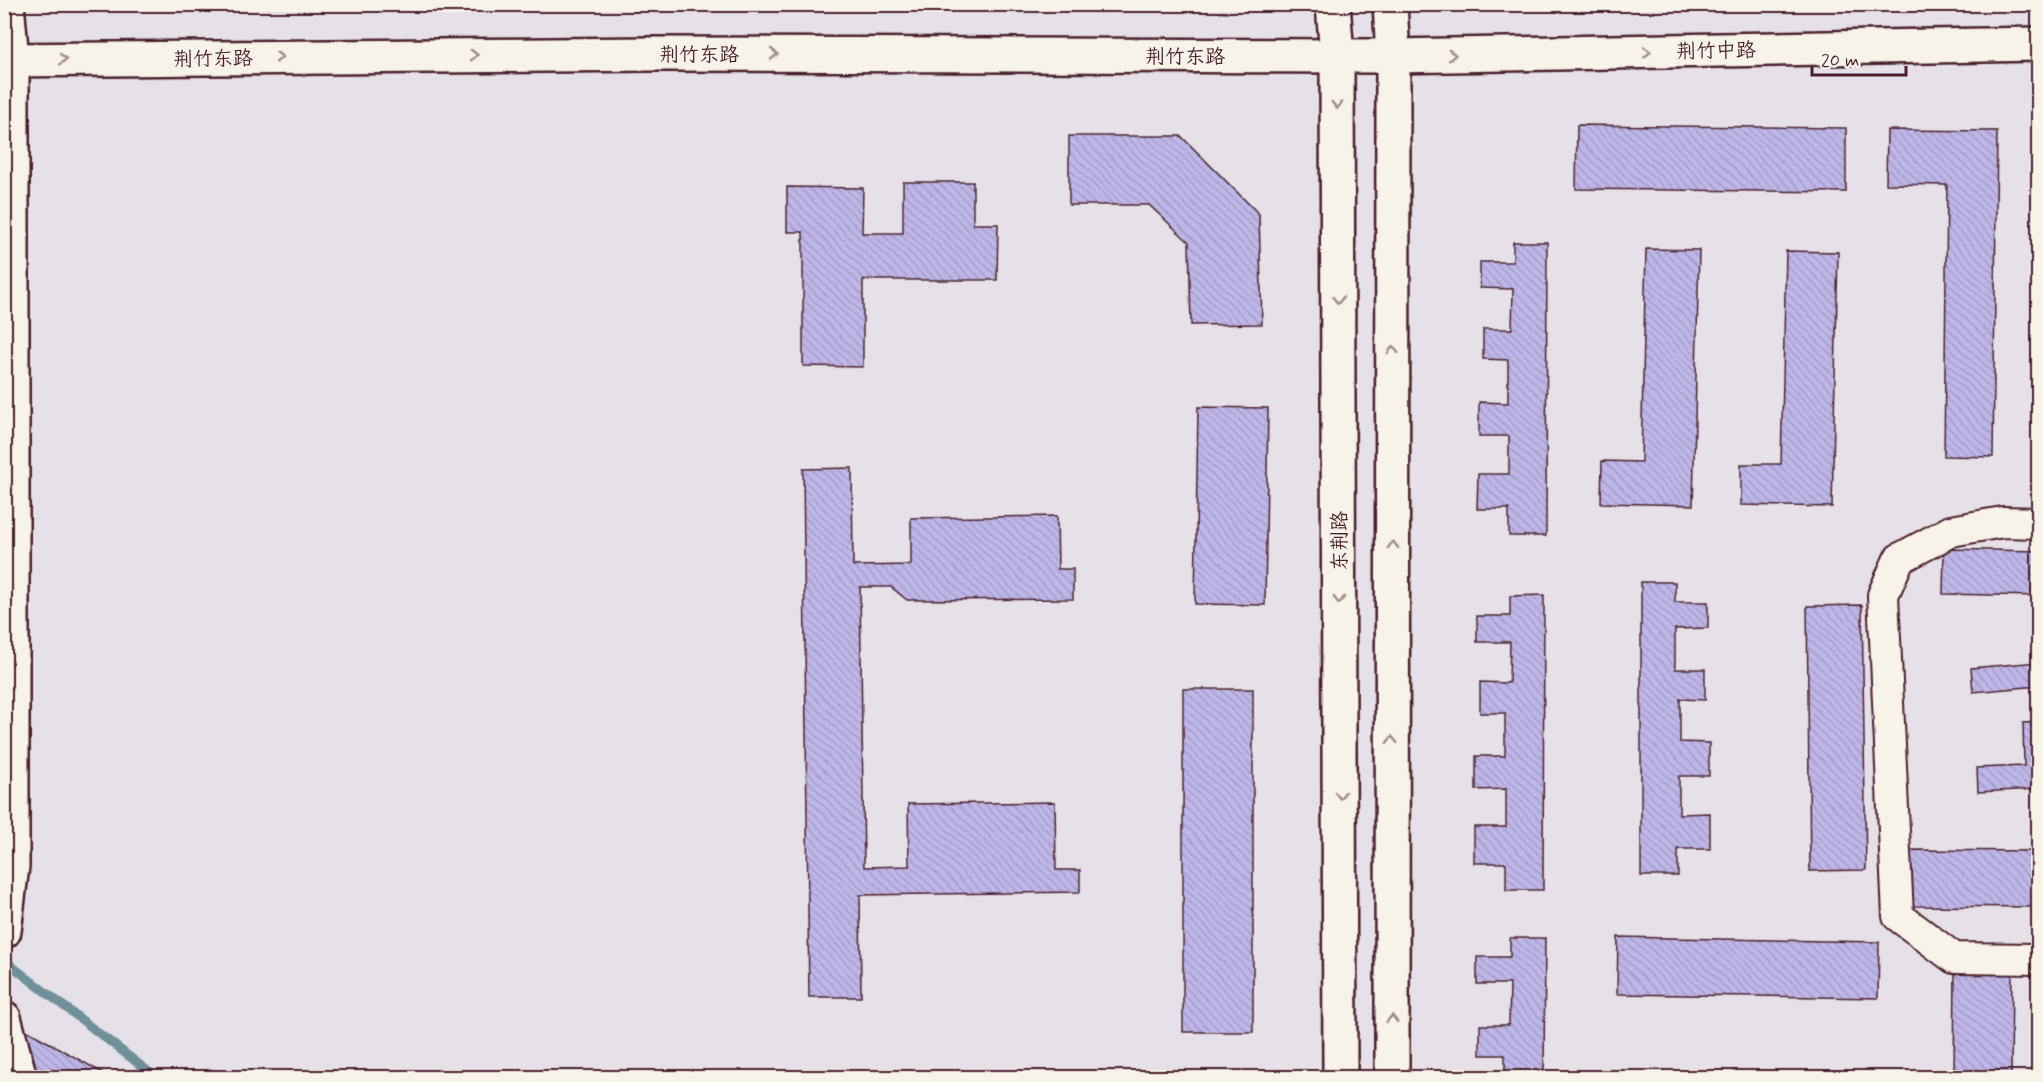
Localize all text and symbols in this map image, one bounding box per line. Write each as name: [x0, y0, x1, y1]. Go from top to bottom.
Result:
street label: 荆竹中路: [1676, 37, 1757, 66]
scale bar: [1812, 39, 1906, 77]
street label: 荆竹东路: [659, 42, 740, 69]
street label: 荆竹东路: [1145, 44, 1226, 71]
street label: 荆竹东路: [173, 45, 254, 74]
one-way arrow: [1642, 46, 1651, 58]
one-way arrow: [769, 48, 778, 60]
one-way arrow: [469, 49, 478, 62]
one-way arrow: [1447, 49, 1456, 62]
text: 20 m: [1821, 49, 1859, 73]
one-way arrow: [274, 51, 283, 63]
one-way arrow: [58, 53, 67, 65]
one-way arrow: [1331, 100, 1343, 109]
one-way arrow: [1332, 295, 1344, 304]
one-way arrow: [1387, 346, 1399, 355]
street label: 东荆路: [1327, 510, 1354, 571]
one-way arrow: [1387, 541, 1399, 550]
one-way arrow: [1333, 595, 1345, 604]
one-way arrow: [1386, 736, 1398, 745]
one-way arrow: [1333, 790, 1346, 799]
one-way arrow: [1386, 1015, 1398, 1024]

